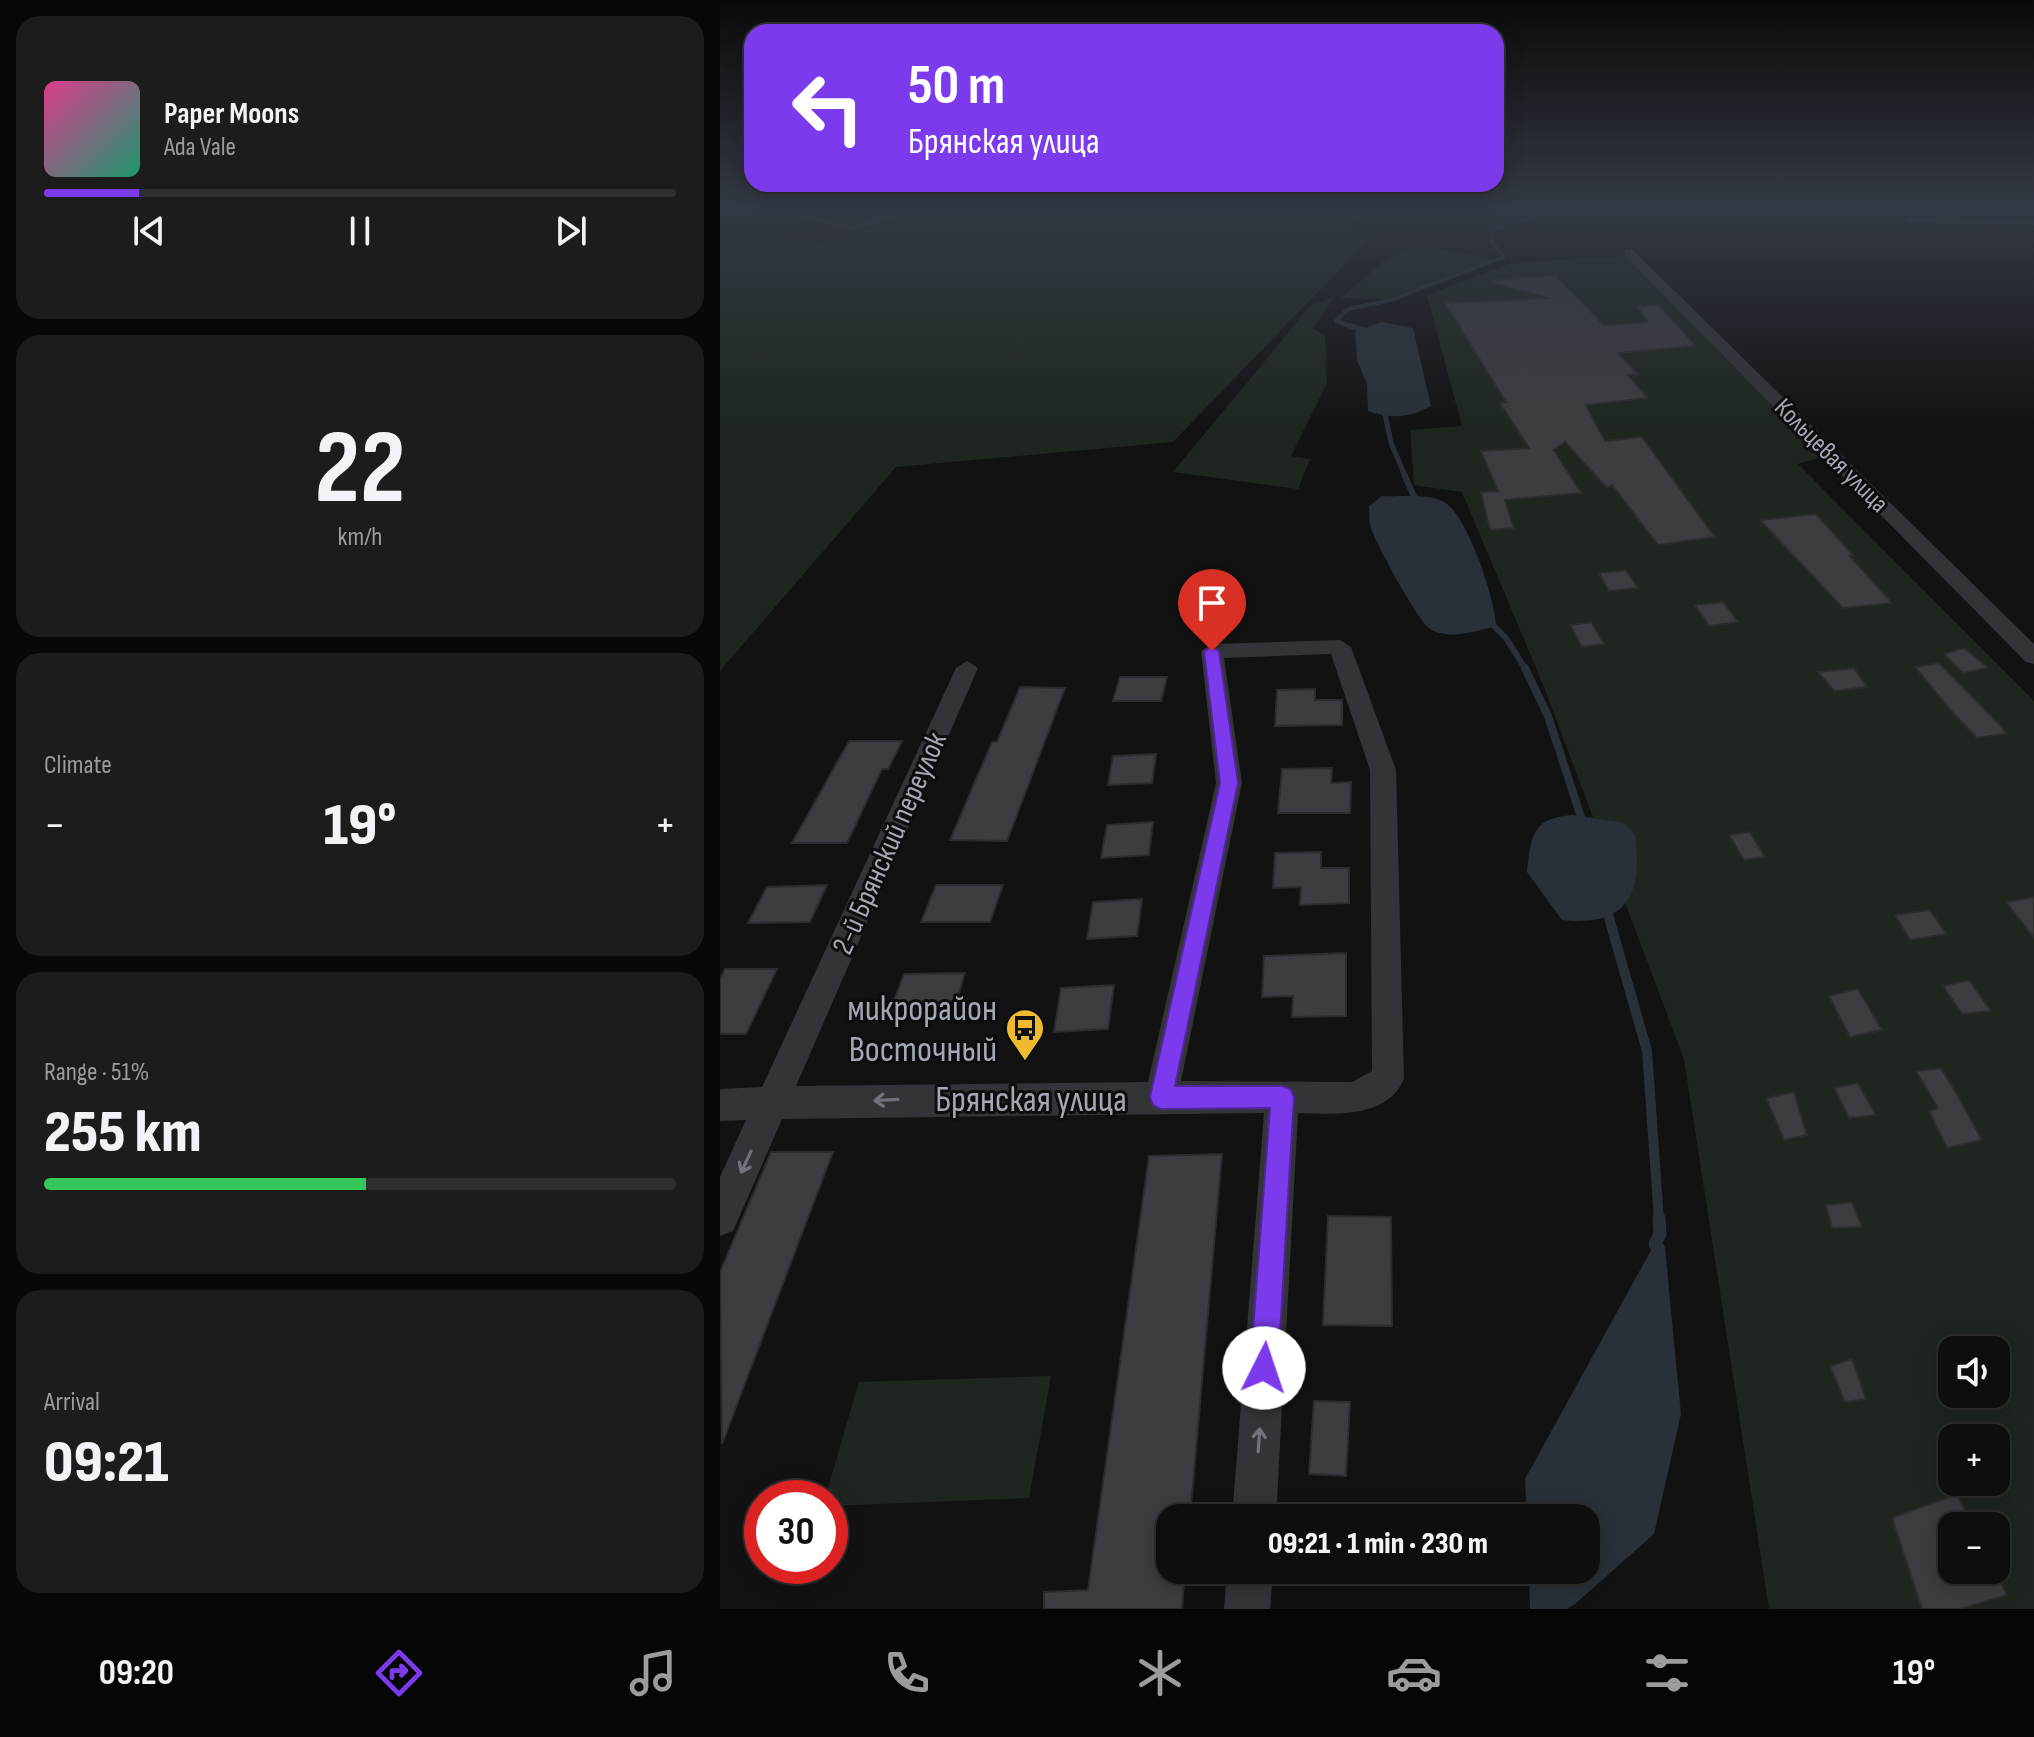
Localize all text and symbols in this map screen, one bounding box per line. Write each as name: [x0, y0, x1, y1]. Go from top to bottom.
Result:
text: 50 m: [908, 53, 1005, 120]
icon: left: [776, 56, 880, 160]
text: Paper Moons: [164, 96, 299, 132]
text: Брянская улица: [908, 121, 1100, 164]
text: Ada Vale: [164, 132, 236, 163]
icon: previous: [127, 209, 171, 253]
icon: pause: [338, 209, 382, 253]
icon: next: [549, 209, 593, 253]
street label: Кольцевая улица: [1767, 393, 1894, 520]
text: 22: [314, 407, 406, 532]
text: km/h: [338, 522, 382, 553]
pin: [1178, 569, 1246, 651]
icon: arrive: [1190, 581, 1234, 625]
street label: 2-й Брянский переулок: [825, 726, 955, 960]
text: Climate: [44, 750, 112, 781]
text: 19°: [323, 790, 397, 862]
text: −: [44, 799, 66, 852]
text: +: [654, 799, 676, 852]
place label: микрорайон Восточный: [847, 988, 997, 1072]
bus stop icon: микрорайон Восточный: [1004, 1007, 1046, 1062]
text: Range · 51%: [44, 1057, 149, 1088]
street label: Брянская улица: [935, 1079, 1127, 1122]
one-way arrow: [873, 1092, 900, 1107]
text: 255 km: [44, 1097, 202, 1169]
one-way arrow: [738, 1149, 753, 1173]
position arrow: [1222, 1326, 1306, 1410]
map controls: [1938, 1336, 2010, 1584]
button: sound: [1938, 1336, 2010, 1408]
text: Arrival: [44, 1387, 100, 1418]
button: +: [1938, 1424, 2010, 1496]
text: 09:21: [44, 1427, 169, 1499]
one-way arrow: [1252, 1427, 1267, 1454]
speed limit sign: 30: [744, 1480, 848, 1584]
button: −: [1938, 1512, 2010, 1584]
text: 09:21 · 1 min · 230 m: [1268, 1526, 1488, 1562]
icon: directions: [371, 1645, 427, 1701]
icon: music: [625, 1645, 681, 1701]
icon: phone: [879, 1645, 935, 1701]
icon: climate: [1132, 1645, 1188, 1701]
icon: car: [1386, 1645, 1442, 1701]
icon: filters: [1639, 1645, 1695, 1701]
text: 09:20: [99, 1652, 174, 1695]
text: 19°: [1893, 1652, 1935, 1695]

